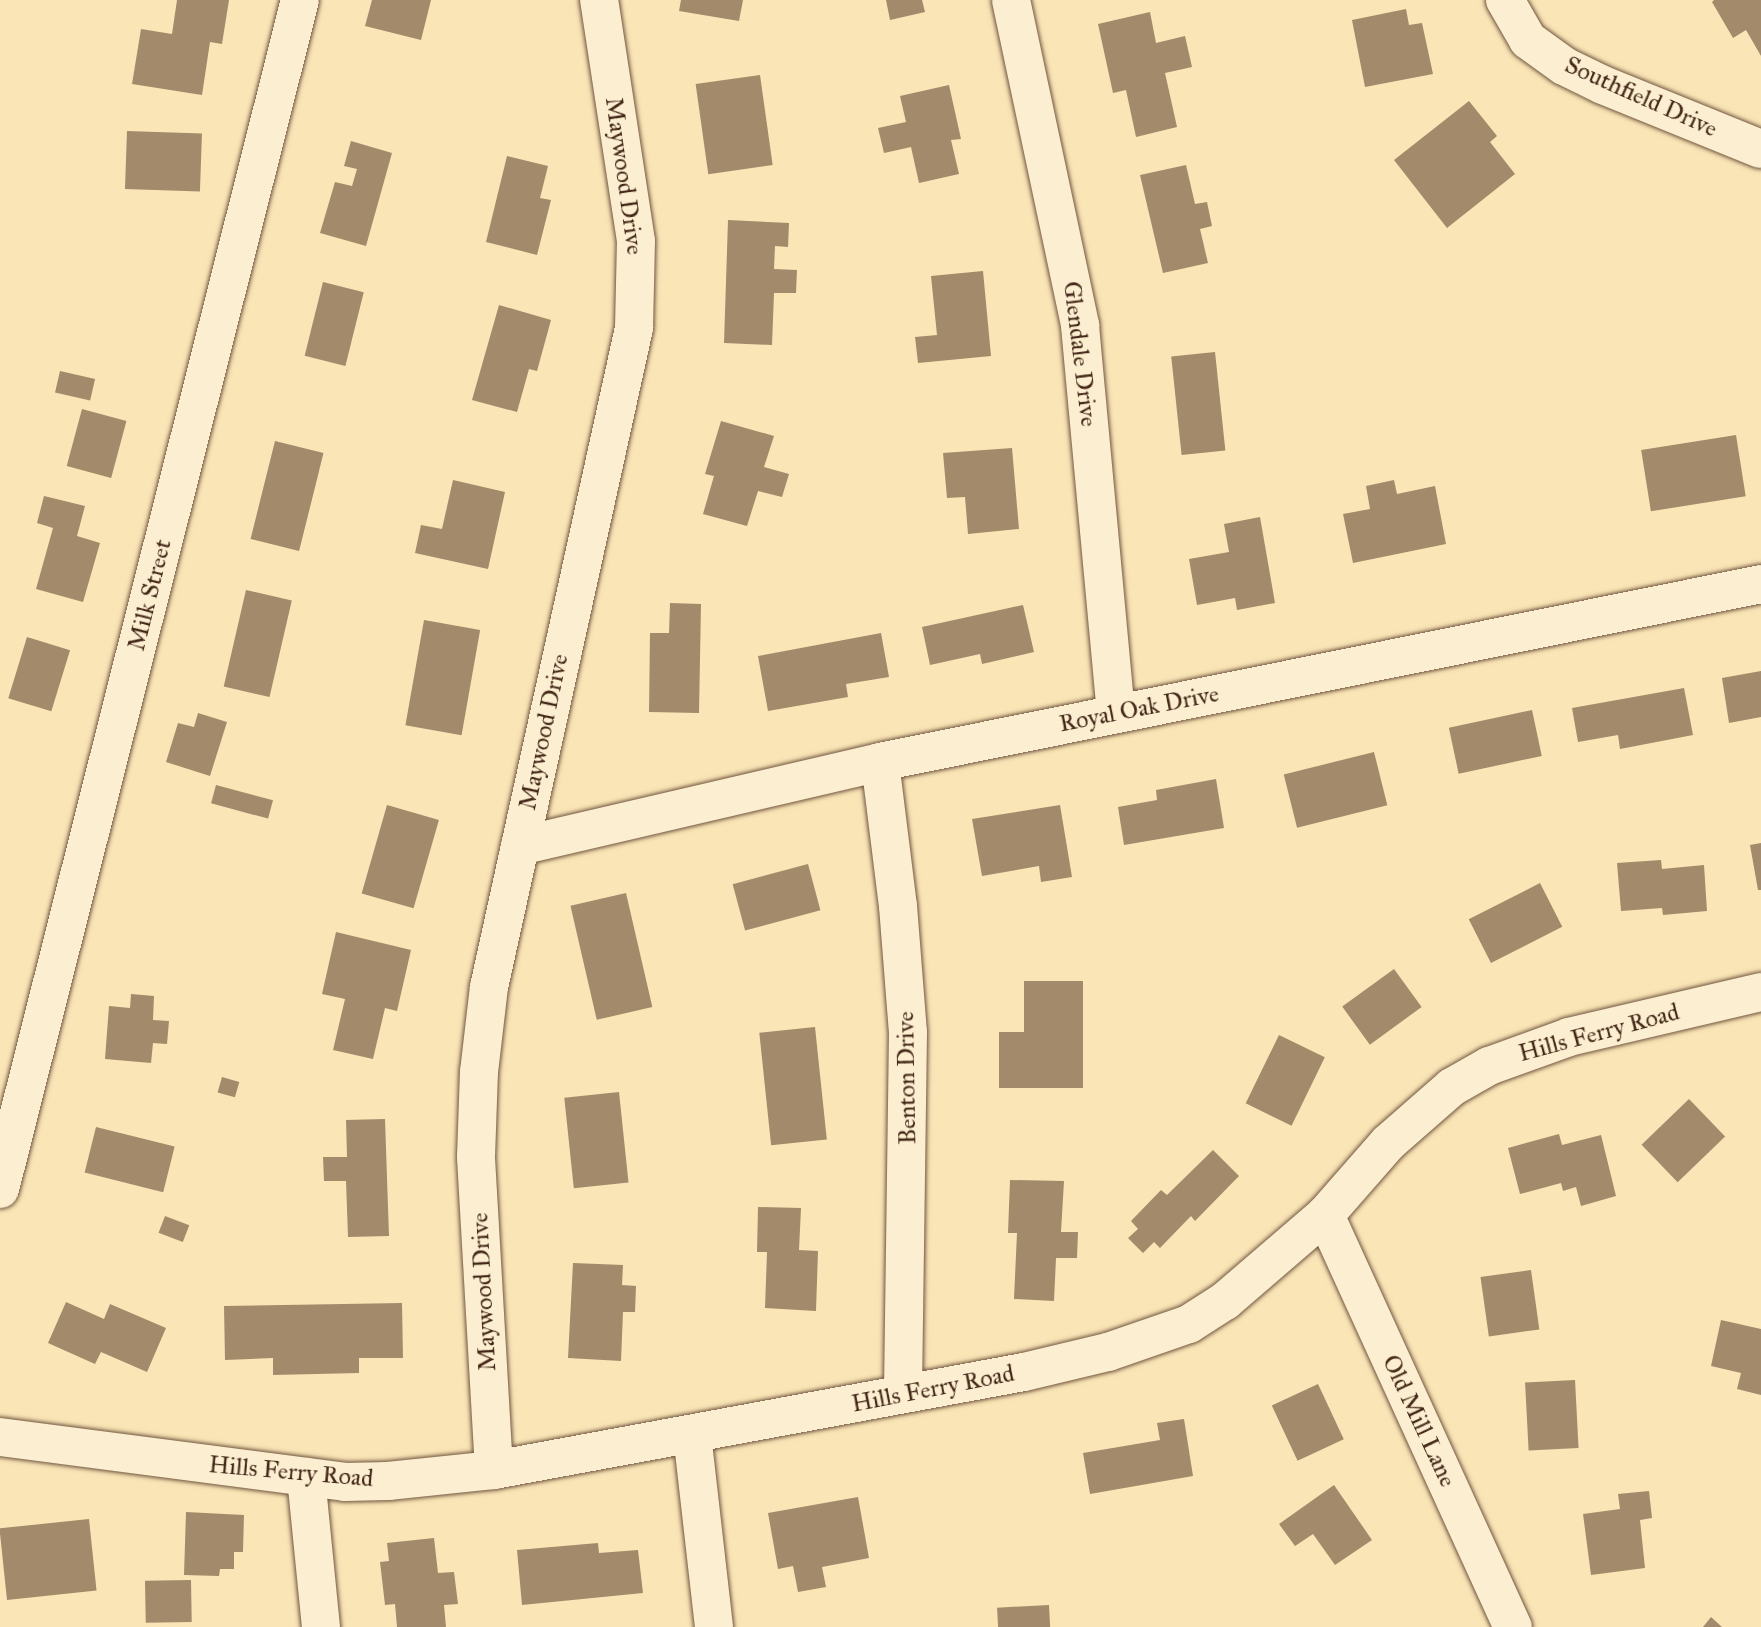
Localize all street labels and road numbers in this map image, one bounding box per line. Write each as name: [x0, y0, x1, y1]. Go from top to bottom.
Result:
street label: Southfield Drive: [1560, 51, 1722, 143]
street label: Maywood Drive: [599, 95, 649, 257]
street label: Glendale Drive: [1057, 280, 1103, 428]
street label: Milk Street: [122, 536, 178, 654]
street label: Maywood Drive: [513, 651, 575, 813]
street label: Royal Oak Drive: [1057, 679, 1221, 739]
street label: Hills Ferry Road: [1516, 998, 1682, 1068]
street label: Benton Drive: [891, 1011, 923, 1145]
street label: Maywood Drive: [465, 1212, 503, 1372]
street label: Old Mill Lane: [1376, 1350, 1462, 1492]
street label: Hills Ferry Road: [849, 1359, 1017, 1419]
street label: Hills Ferry Road: [208, 1450, 374, 1494]

